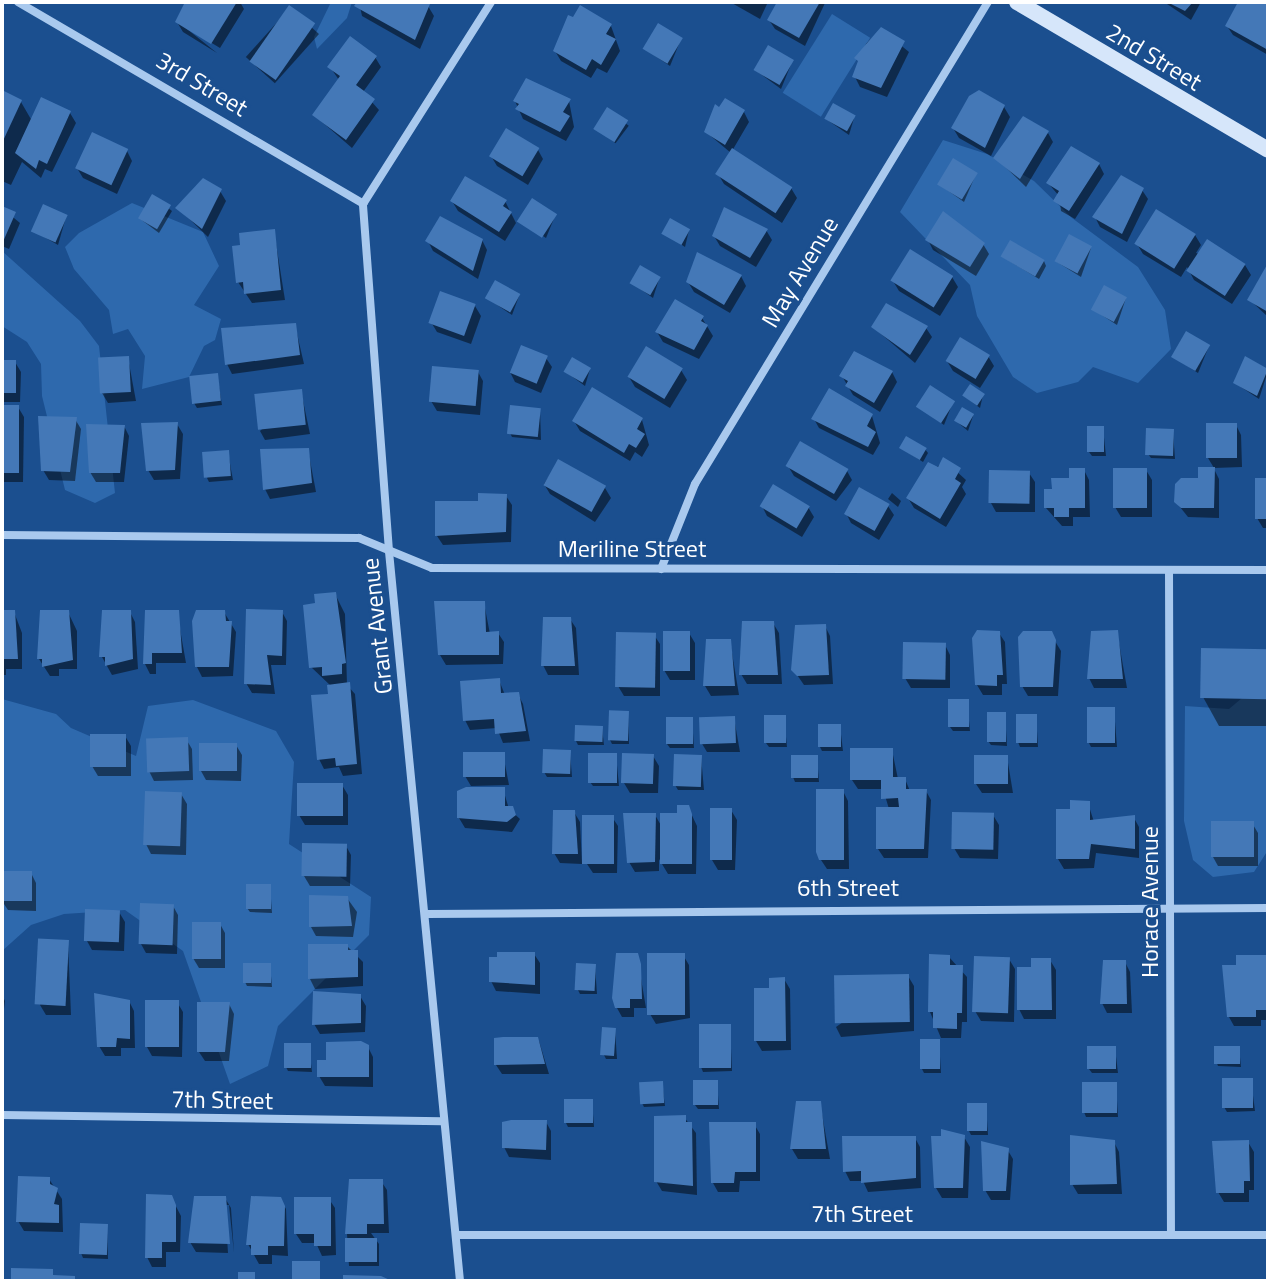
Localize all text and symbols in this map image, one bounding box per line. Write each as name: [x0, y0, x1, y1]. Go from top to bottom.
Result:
street label: 2nd Street: [1101, 17, 1207, 97]
street label: 3rd Street: [151, 46, 253, 122]
street label: May Avenue: [756, 211, 844, 333]
street label: Meriline Street: [558, 535, 706, 563]
street label: Grant Avenue: [356, 557, 398, 695]
street label: Horace Avenue: [1136, 826, 1164, 978]
street label: 6th Street: [797, 874, 899, 902]
street label: 7th Street: [171, 1085, 273, 1115]
street label: 7th Street: [811, 1200, 913, 1228]

